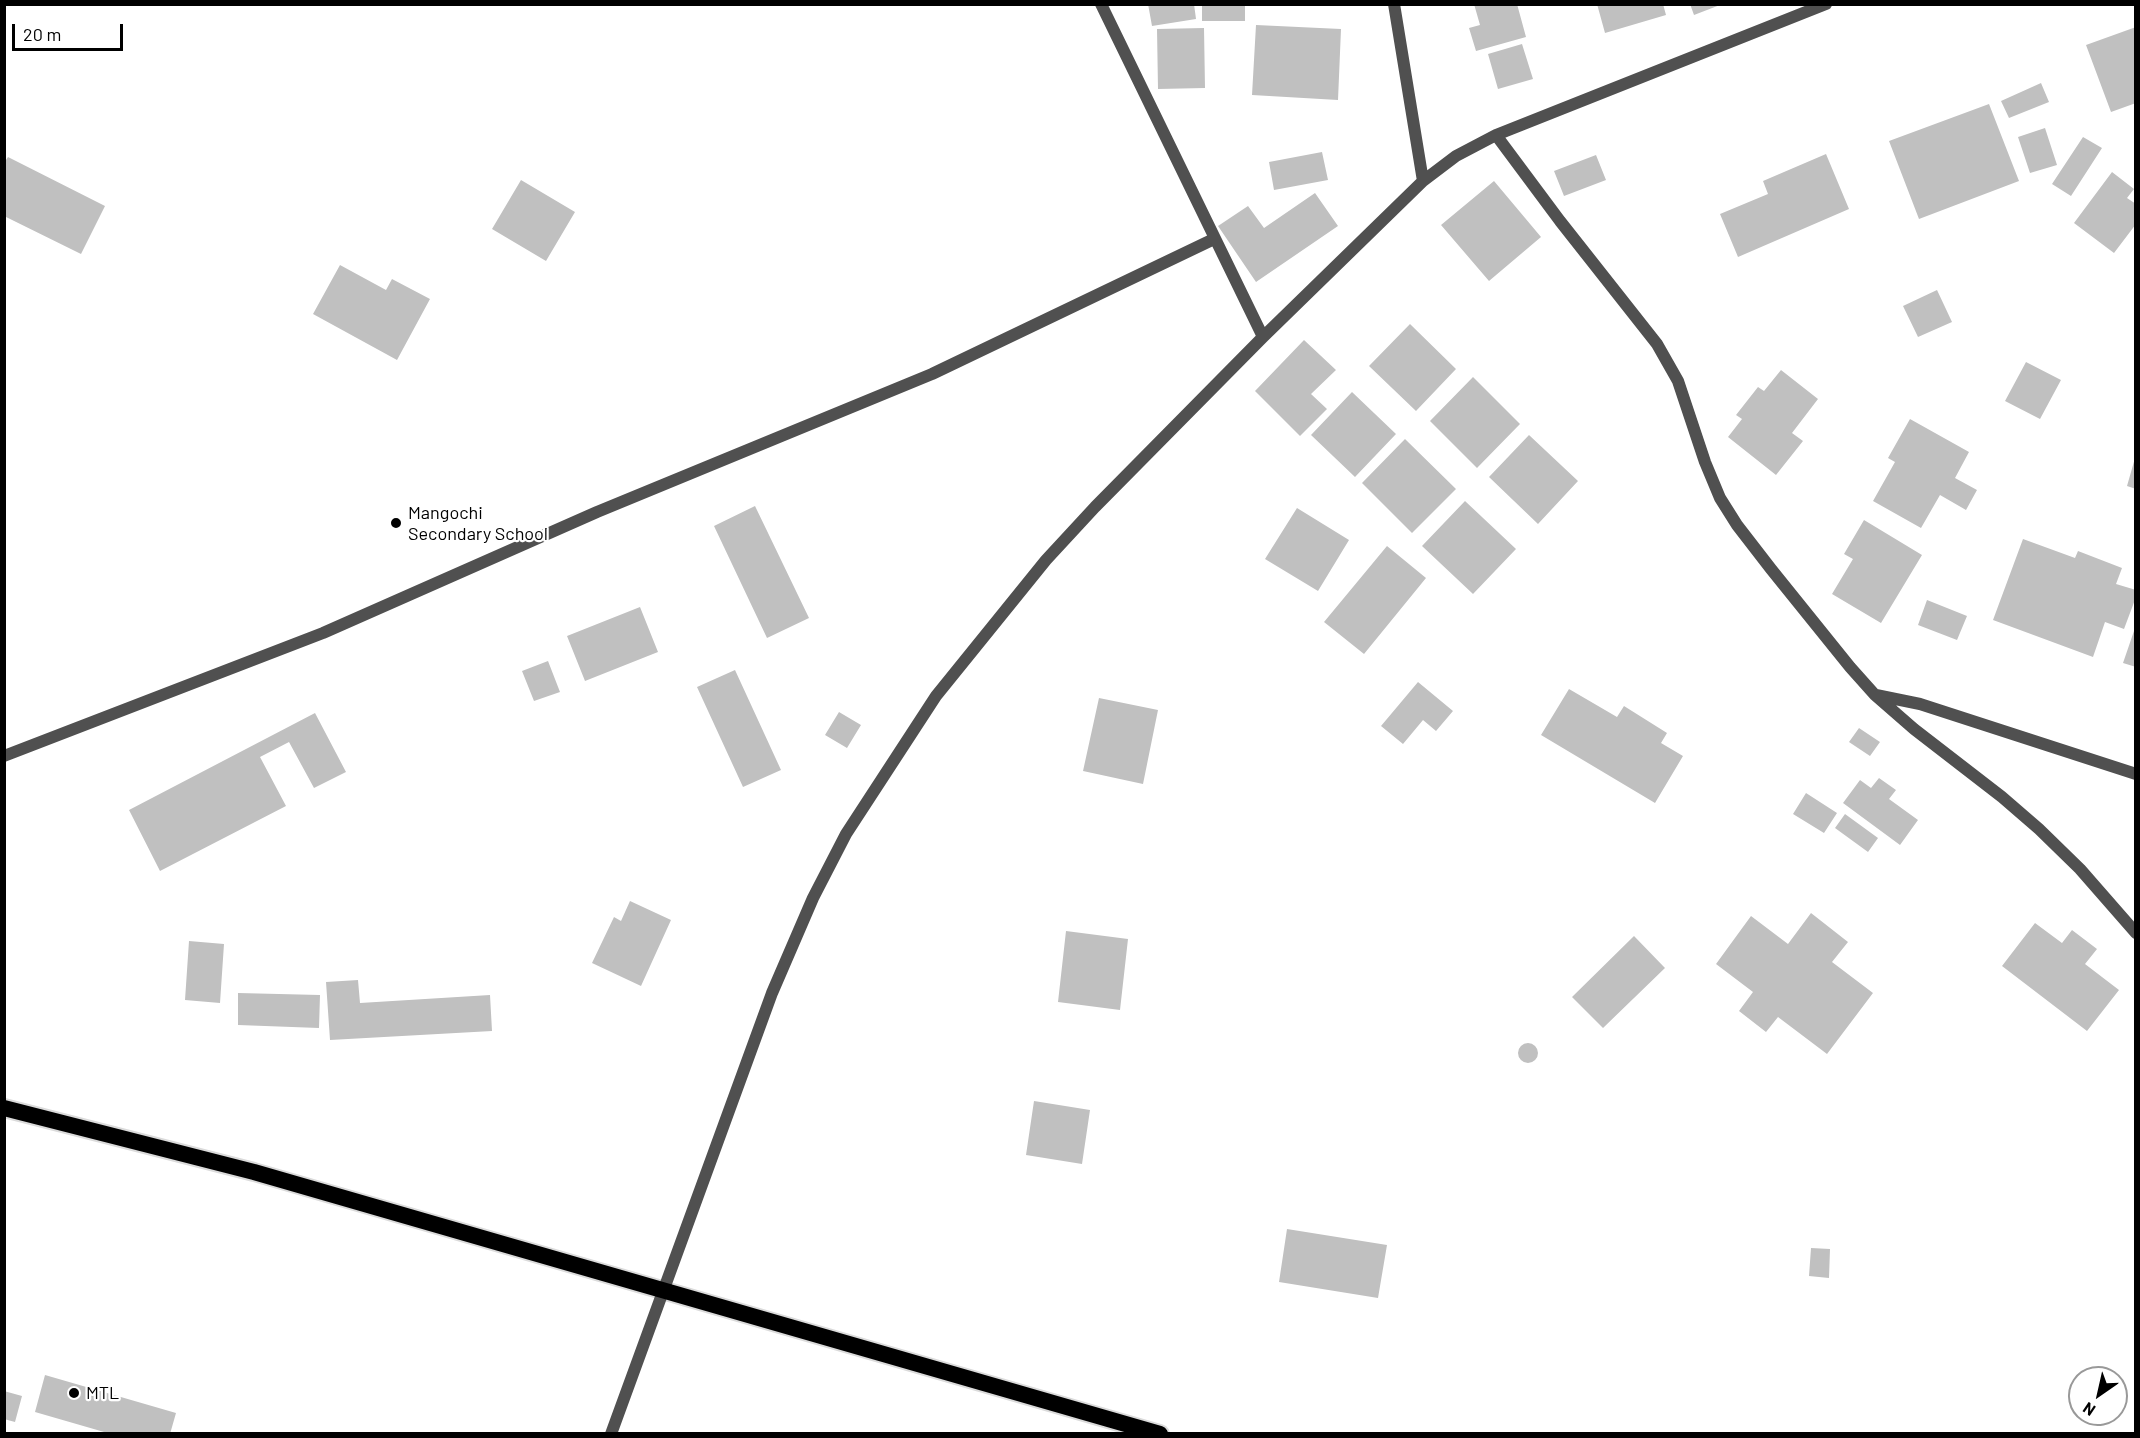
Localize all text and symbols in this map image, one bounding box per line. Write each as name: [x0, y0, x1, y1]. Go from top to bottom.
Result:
scale bar: [15, 12, 126, 50]
text: 20 m: [23, 23, 61, 45]
place label: Mangochi Secondary School: [408, 502, 548, 544]
marker: Mangochi Secondary School: [389, 516, 403, 530]
north arrow: [2068, 1366, 2128, 1426]
place label: MTL: [86, 1382, 119, 1404]
marker: MTL: [67, 1386, 81, 1400]
text: N: [2079, 1399, 2099, 1421]

